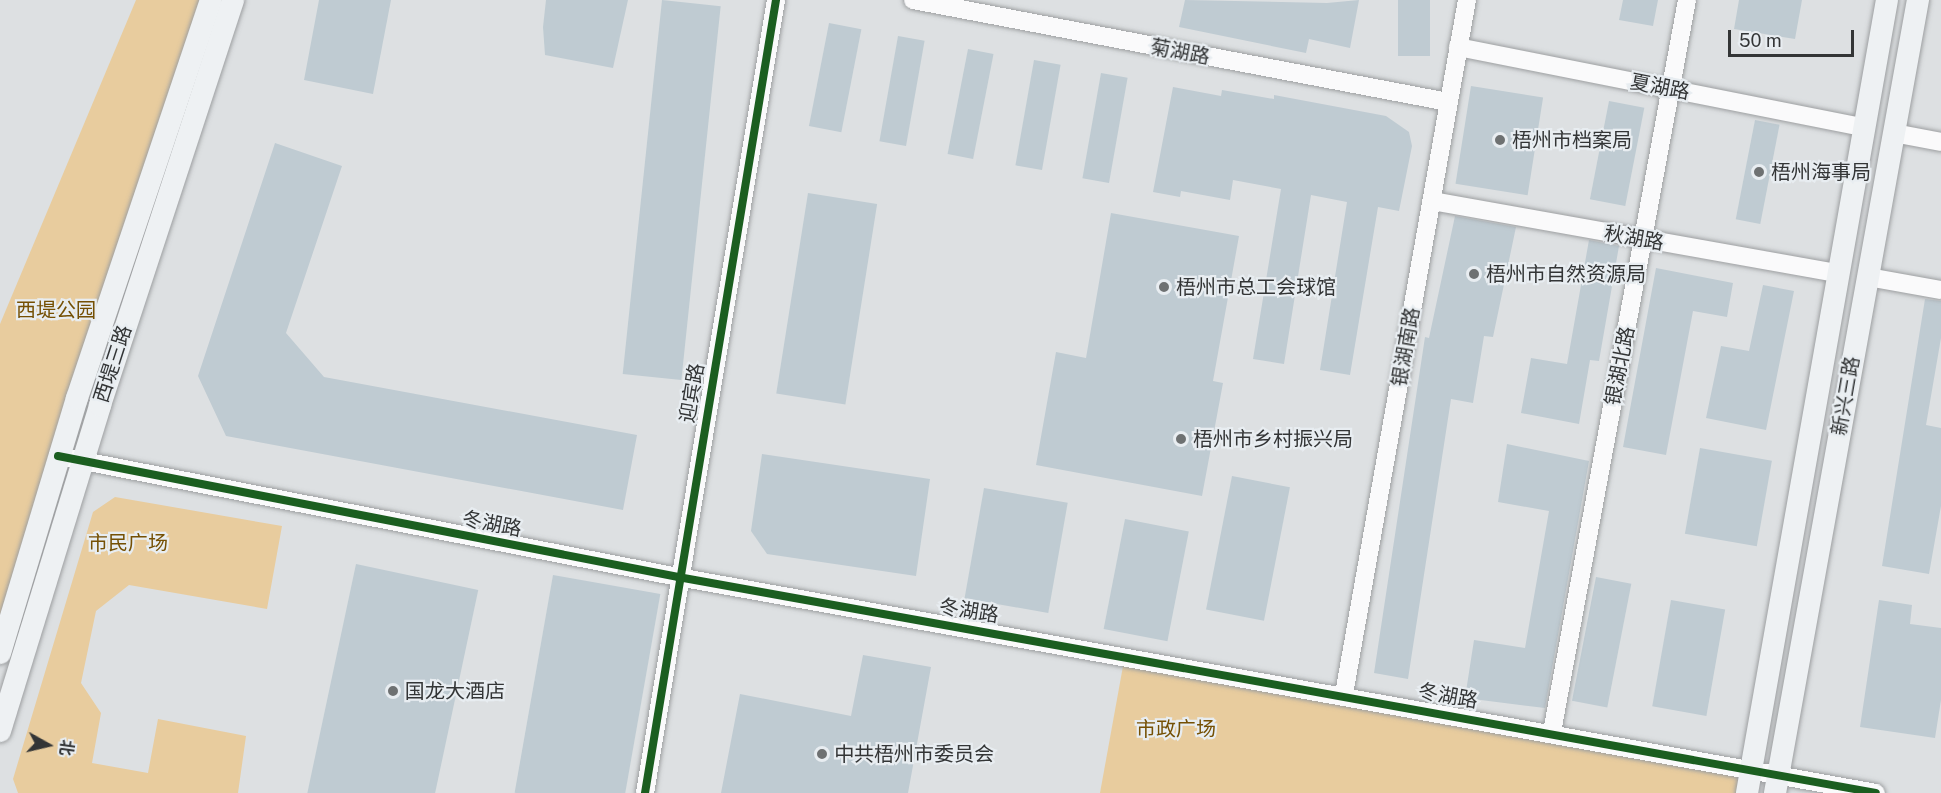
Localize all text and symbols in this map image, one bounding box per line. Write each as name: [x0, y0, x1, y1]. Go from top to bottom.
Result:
scale bar: [1731, 18, 1857, 56]
text: 50 m: [1739, 30, 1782, 51]
street label: 菊湖路: [1148, 34, 1212, 70]
street label: 夏湖路: [1628, 69, 1692, 105]
place label: 梧州市档案局: [1512, 128, 1632, 152]
marker: 梧州市档案局: [1493, 133, 1507, 147]
place label: 梧州海事局: [1771, 160, 1871, 184]
marker: 梧州海事局: [1752, 165, 1766, 179]
street label: 秋湖路: [1602, 221, 1666, 255]
place label: 梧州市自然资源局: [1486, 262, 1646, 286]
marker: 梧州市自然资源局: [1467, 267, 1481, 281]
place label: 梧州市总工会球馆: [1176, 275, 1336, 299]
marker: 梧州市总工会球馆: [1157, 280, 1171, 294]
park label: 西堤公园: [16, 298, 96, 322]
street label: 银湖南路: [1387, 306, 1425, 388]
street label: 西堤三路: [89, 322, 137, 406]
street label: 银湖北路: [1601, 324, 1639, 408]
street label: 新兴三路: [1827, 355, 1865, 437]
street label: 迎宾路: [675, 361, 709, 425]
place label: 梧州市乡村振兴局: [1193, 427, 1353, 451]
marker: 梧州市乡村振兴局: [1174, 432, 1188, 446]
street label: 冬湖路: [460, 506, 524, 542]
park label: 市民广场: [88, 531, 168, 555]
street label: 冬湖路: [937, 594, 1001, 628]
place label: 国龙大酒店: [405, 679, 505, 703]
street label: 冬湖路: [1416, 679, 1480, 713]
marker: 国龙大酒店: [386, 684, 400, 698]
north arrow: [18, 715, 78, 775]
park label: 市政广场: [1136, 717, 1216, 741]
text: 北: [56, 738, 77, 757]
place label: 中共梧州市委员会: [834, 742, 994, 766]
marker: 中共梧州市委员会: [815, 747, 829, 761]

